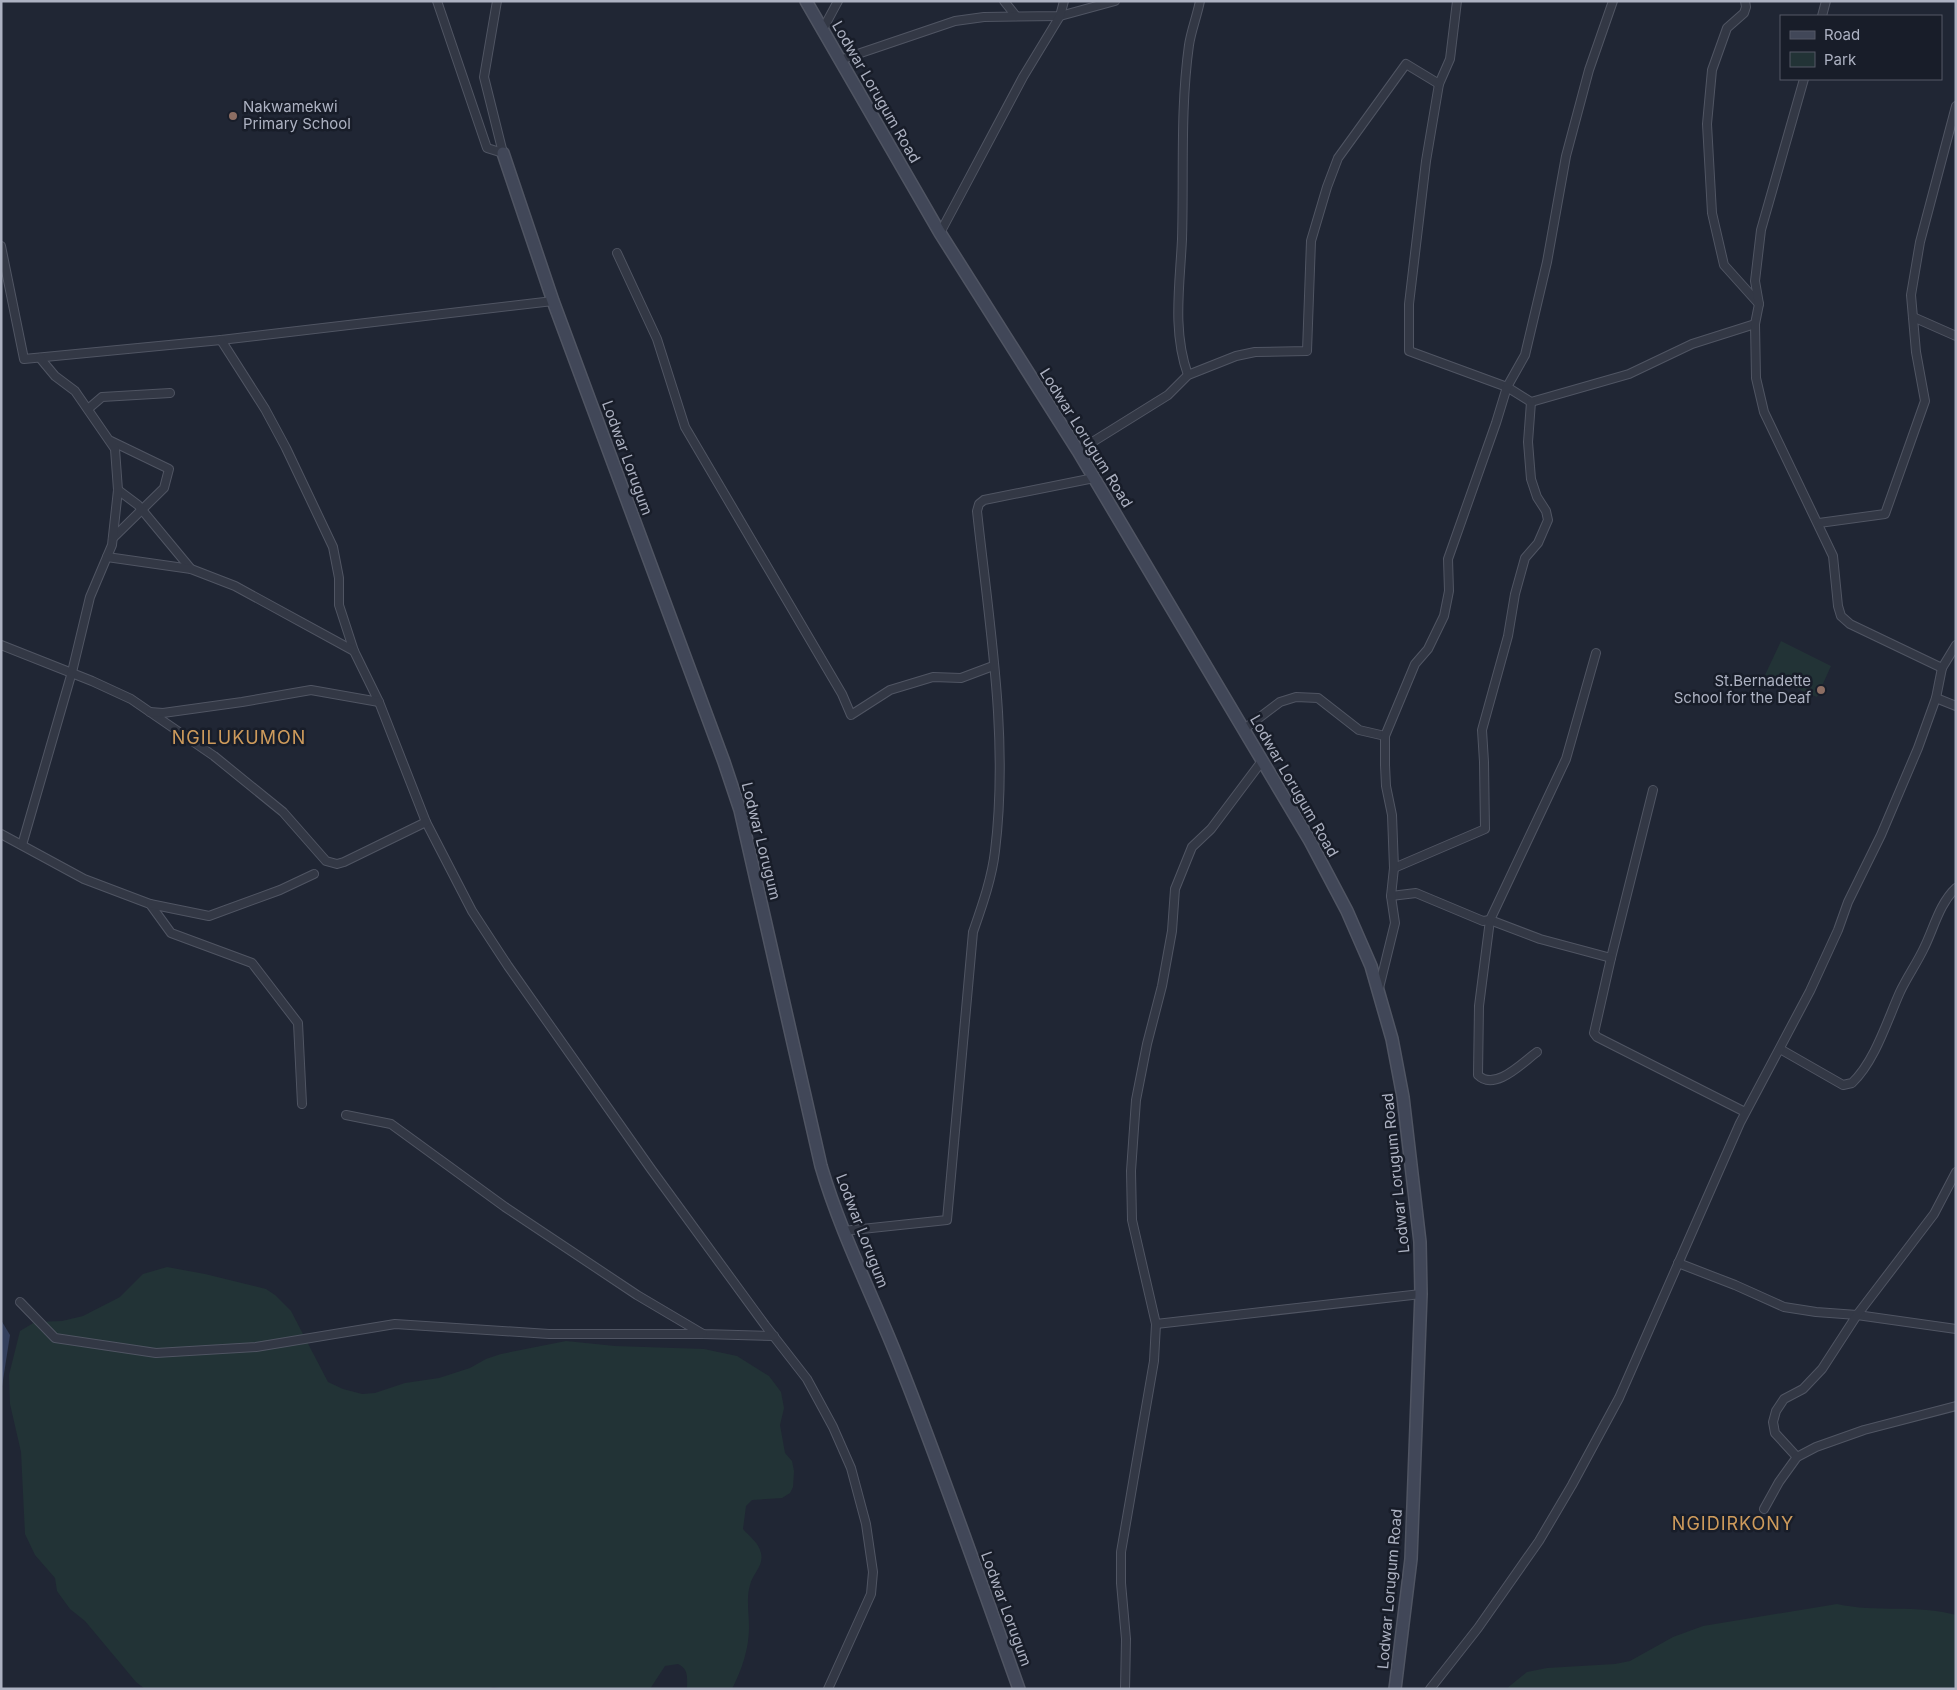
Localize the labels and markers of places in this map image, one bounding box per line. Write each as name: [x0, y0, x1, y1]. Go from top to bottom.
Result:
place label: Nakwamekwi Primary School: [243, 97, 351, 133]
marker: Nakwamekwi Primary School: [227, 110, 239, 122]
place label: St.Bernadette School for the Deaf: [1674, 671, 1811, 707]
marker: St.Bernadette School for the Deaf: [1815, 684, 1827, 696]

